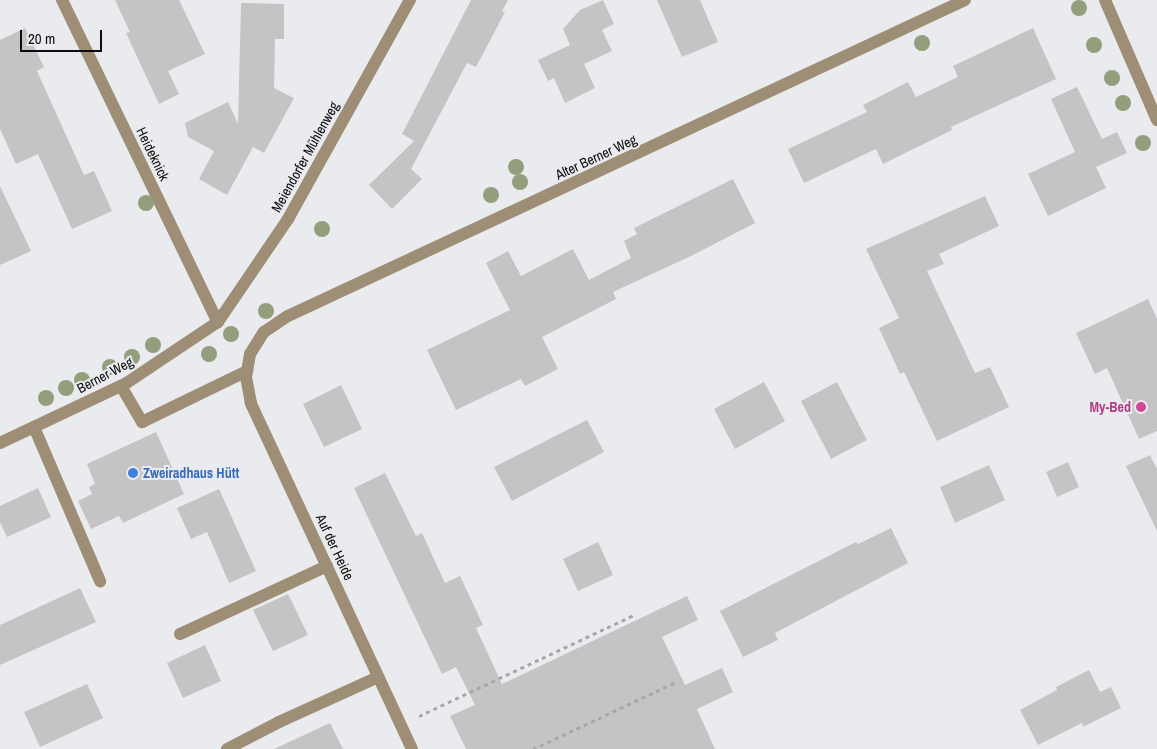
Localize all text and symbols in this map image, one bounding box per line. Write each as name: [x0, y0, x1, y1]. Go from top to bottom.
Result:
scale bar: [22, 20, 105, 52]
text: 20 m: [28, 28, 55, 49]
street label: Meiendorfer Mühlenweg: [268, 99, 342, 215]
street label: Heideknick: [133, 125, 173, 183]
street label: Alter Berner Weg: [553, 131, 639, 183]
street label: Berner Weg: [74, 353, 136, 397]
place label: My-Bed: [1090, 399, 1131, 415]
marker: My-Bed: [1135, 401, 1147, 413]
place label: Zweiradhaus Hütt: [143, 465, 239, 481]
marker: Zweiradhaus Hütt: [127, 467, 139, 479]
street label: Auf der Heide: [312, 511, 358, 583]

